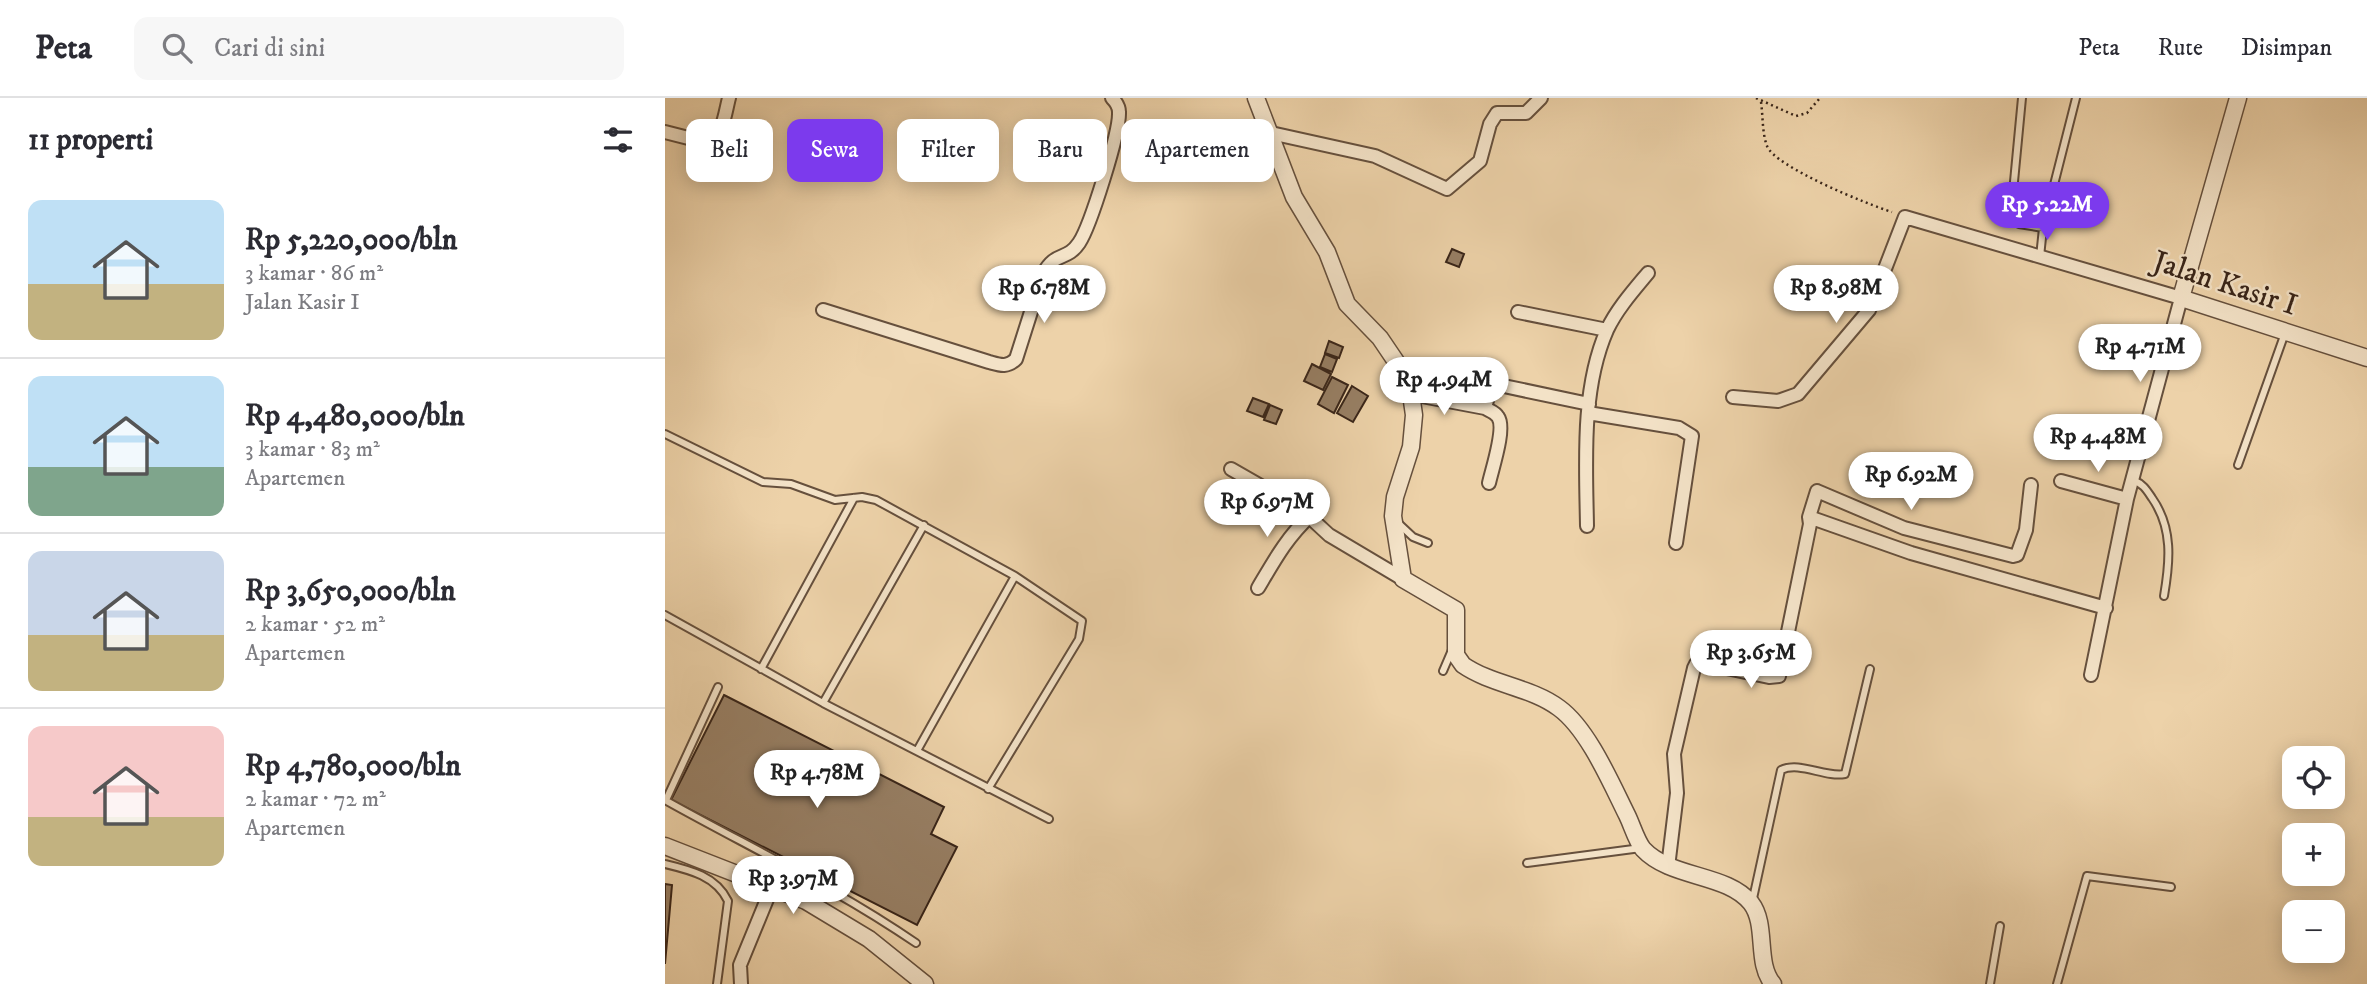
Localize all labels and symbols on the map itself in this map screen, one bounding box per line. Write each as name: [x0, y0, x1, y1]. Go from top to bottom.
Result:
pin: Rp 5.22M: [1975, 183, 2119, 242]
street label: Jalan Kasir I: [2145, 242, 2302, 325]
pin: Rp 6.78M: [972, 266, 1116, 325]
pin: Rp 8.98M: [1764, 266, 1908, 325]
pin: Rp 4.71M: [2068, 324, 2212, 384]
pin: Rp 4.94M: [1372, 358, 1516, 417]
pin: Rp 4.48M: [2026, 414, 2170, 474]
pin: Rp 6.92M: [1839, 452, 1983, 512]
pin: Rp 6.97M: [1195, 480, 1339, 539]
pin: Rp 3.65M: [1679, 630, 1823, 690]
pin: Rp 4.78M: [745, 750, 889, 810]
pin: Rp 3.97M: [721, 856, 865, 916]

